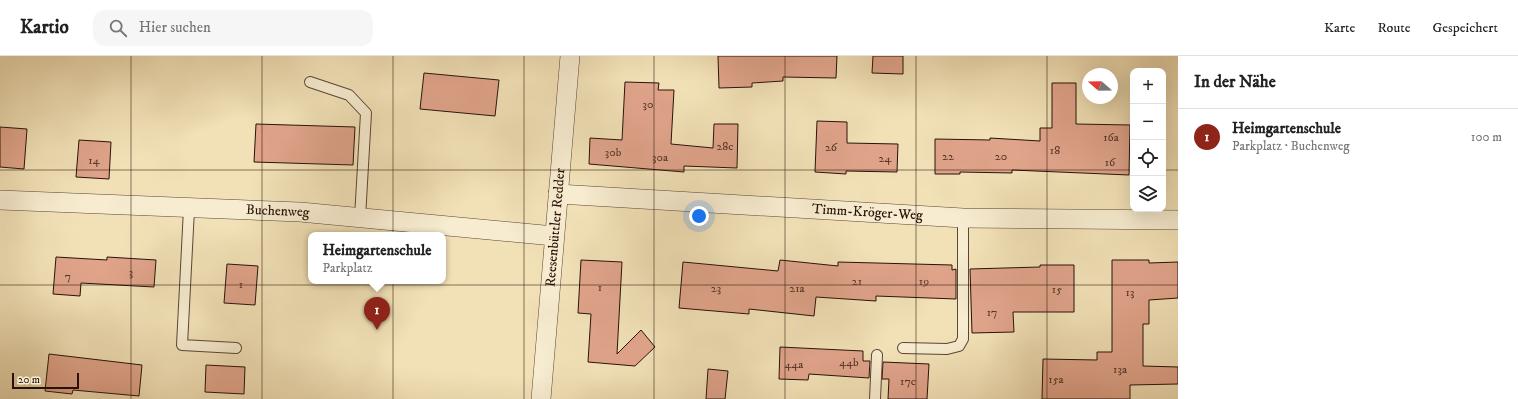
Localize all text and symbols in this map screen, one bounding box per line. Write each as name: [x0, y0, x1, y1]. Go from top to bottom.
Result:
search box: [93, 10, 373, 46]
text: Kartio: [20, 16, 69, 39]
icon: search: [107, 17, 129, 39]
text: Hier suchen: [139, 18, 211, 37]
text: Karte: [1324, 19, 1355, 37]
text: Route: [1377, 19, 1410, 37]
text: Gespeichert: [1432, 19, 1498, 37]
north arrow: [1082, 68, 1118, 104]
map controls: [1130, 68, 1166, 212]
button: +: [1130, 68, 1166, 104]
text: In der Nähe: [1194, 71, 1276, 93]
house number: 30: [643, 97, 653, 112]
button: −: [1130, 104, 1166, 140]
text: Heimgartenschule: [1232, 119, 1341, 138]
text: 1: [1205, 129, 1209, 145]
text: 100 m: [1471, 129, 1502, 145]
house number: 16a: [1103, 130, 1120, 145]
text: Parkplatz · Buchenweg: [1232, 138, 1350, 154]
house number: 28c: [716, 139, 734, 154]
house number: 26: [825, 140, 838, 155]
button: locate: [1130, 140, 1166, 176]
house number: 18: [1050, 143, 1060, 158]
house number: 30b: [605, 145, 622, 160]
house number: 22: [942, 149, 954, 164]
house number: 20: [995, 149, 1007, 164]
house number: 30a: [652, 150, 669, 165]
house number: 24: [879, 151, 892, 166]
house number: 14: [88, 153, 101, 168]
house number: 16: [1105, 155, 1116, 170]
street label: Reesenbüttler Redder: [542, 167, 570, 288]
button: layers: [1130, 176, 1166, 212]
street label: Timm-Kröger-Weg: [811, 200, 924, 225]
street label: Buchenweg: [246, 201, 311, 222]
your location: [689, 206, 709, 226]
popup: [308, 232, 446, 284]
text: Heimgartenschule: [323, 241, 431, 260]
text: Parkplatz: [323, 260, 372, 276]
house number: 3: [129, 265, 133, 280]
house number: 7: [65, 269, 71, 284]
house number: 21: [852, 274, 862, 289]
house number: 19: [919, 274, 929, 289]
house number: 1: [239, 277, 243, 292]
house number: 1: [598, 280, 602, 295]
house number: 23: [711, 281, 721, 296]
house number: 21a: [789, 281, 806, 296]
house number: 15: [1052, 282, 1062, 297]
house number: 13: [1126, 285, 1134, 300]
pin: 1: [364, 297, 390, 330]
house number: 17: [987, 305, 997, 320]
house number: 44b: [839, 355, 859, 370]
house number: 44a: [785, 357, 804, 372]
house number: 13a: [1113, 362, 1128, 377]
scale bar: [12, 371, 79, 390]
house number: 15a: [1048, 372, 1065, 387]
text: 20 m: [18, 373, 40, 387]
house number: 17c: [900, 374, 916, 389]

